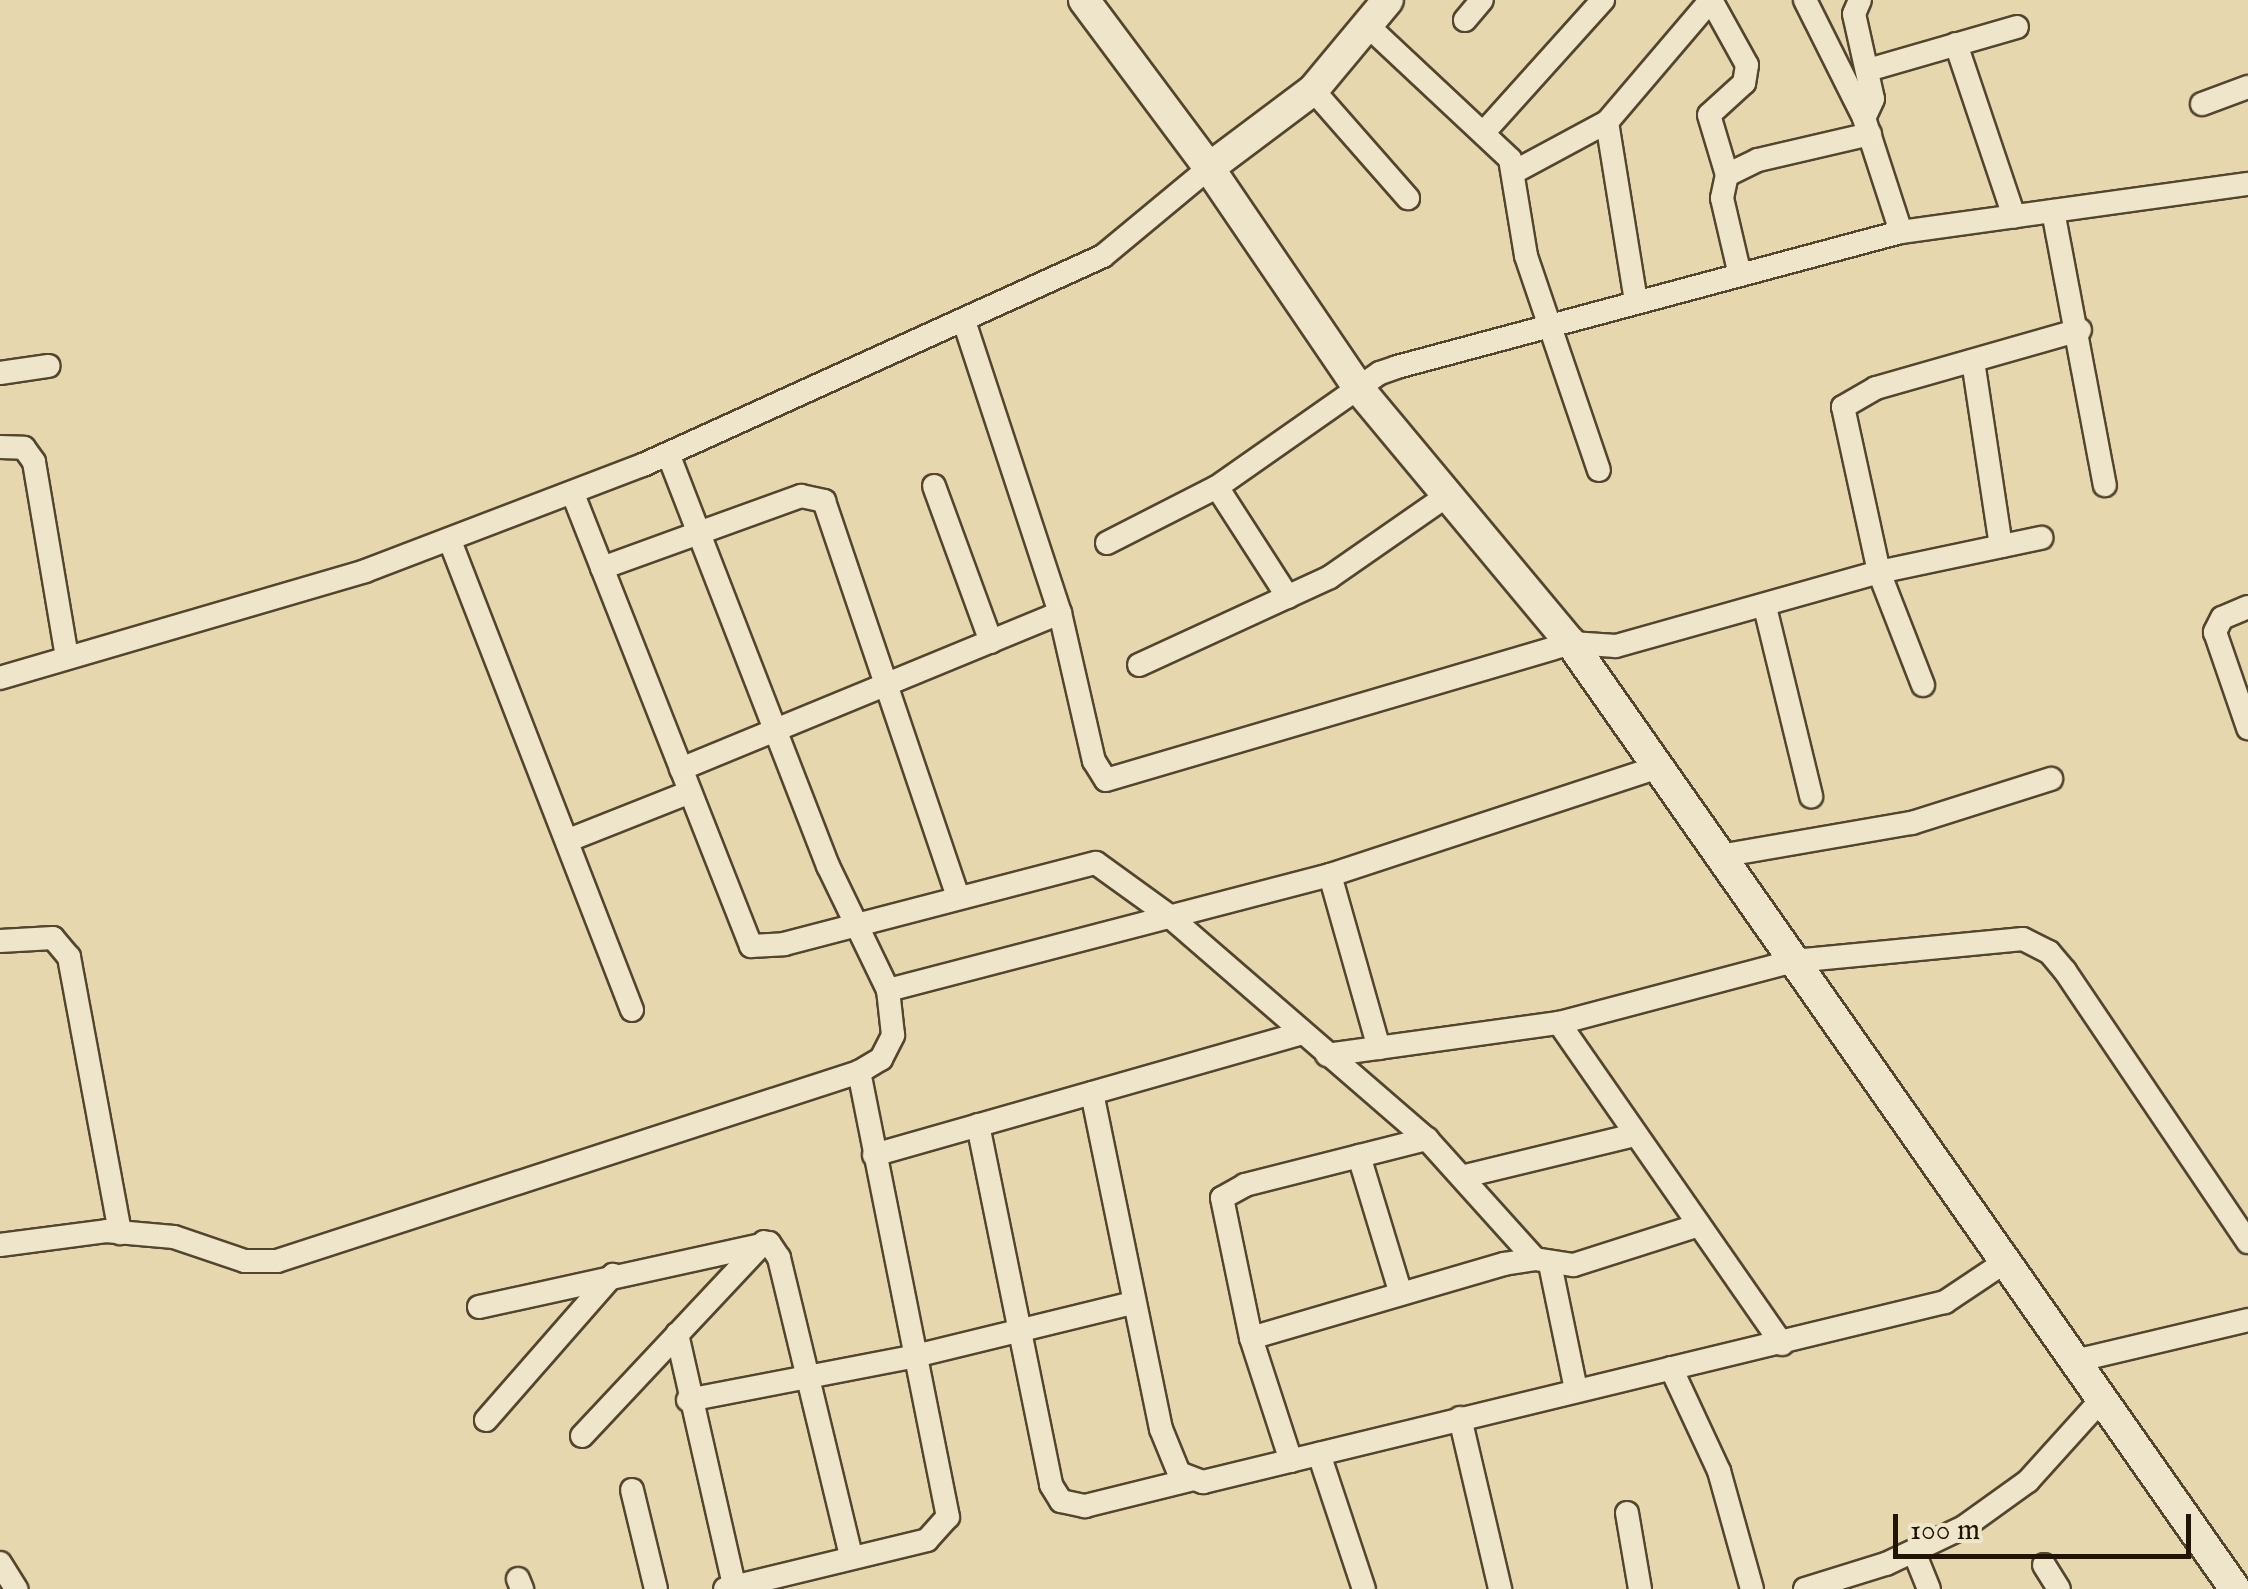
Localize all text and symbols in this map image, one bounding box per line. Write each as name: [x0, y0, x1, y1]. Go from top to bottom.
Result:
scale bar: [1898, 1494, 2196, 1556]
text: 100 m: [1910, 1512, 1980, 1550]

